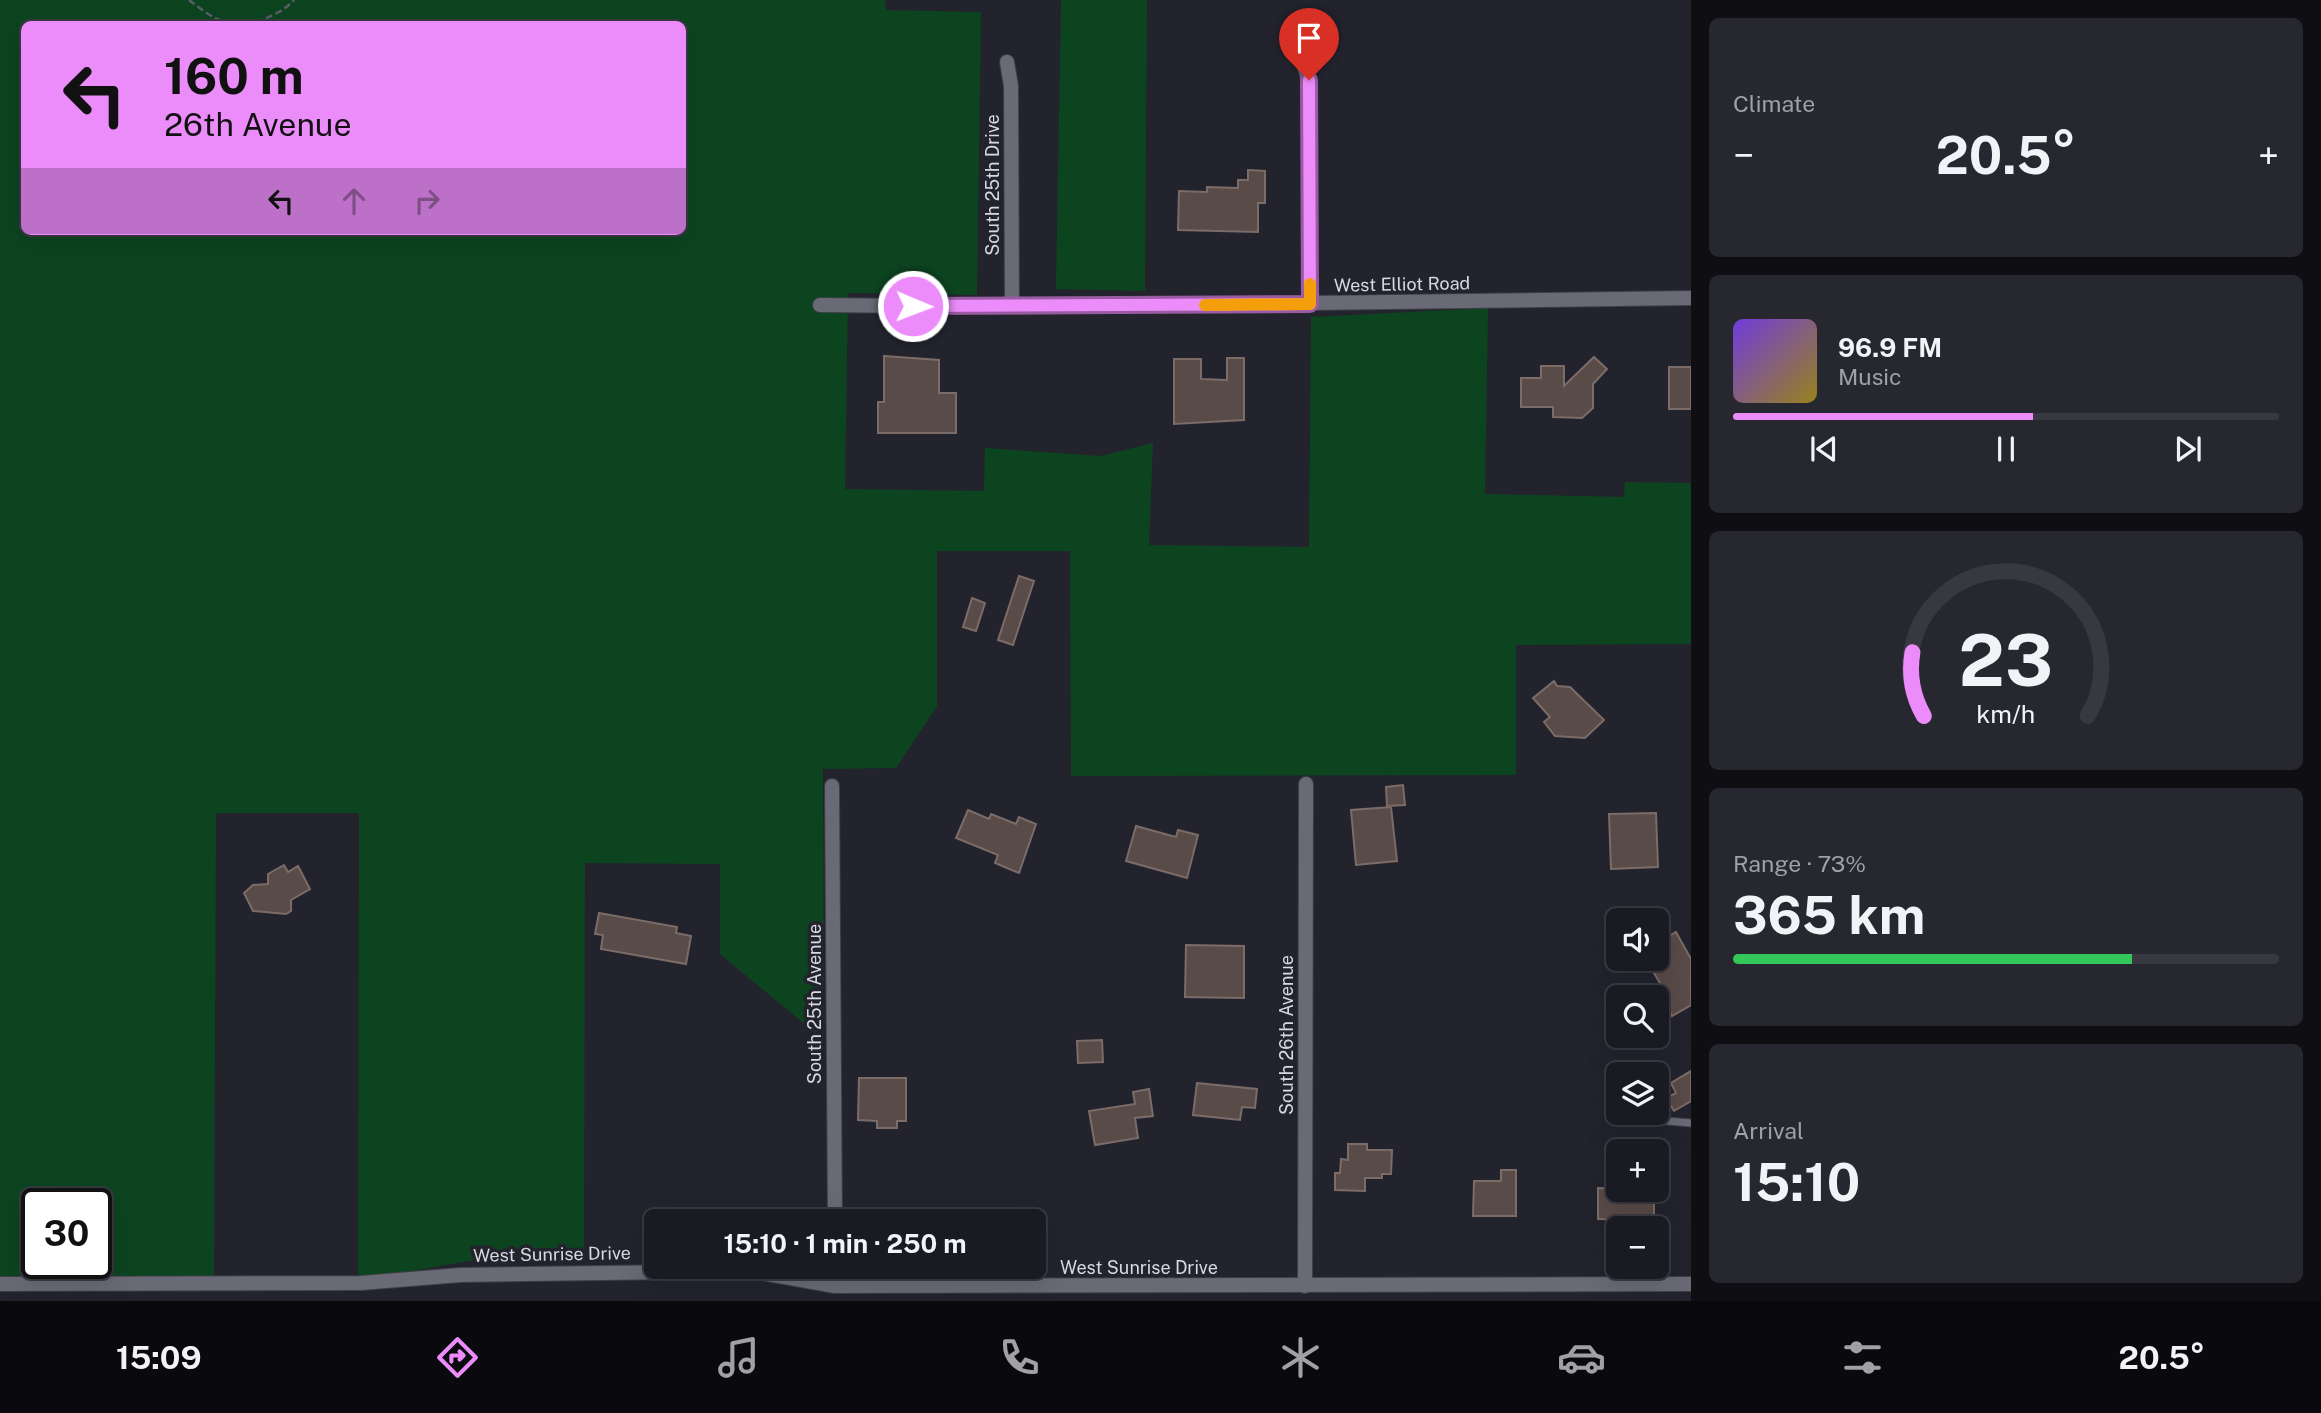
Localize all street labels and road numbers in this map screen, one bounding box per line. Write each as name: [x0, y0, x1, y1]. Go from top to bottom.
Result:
street label: South 25th Drive: [982, 114, 1003, 256]
street label: West Elliot Road: [1334, 272, 1470, 296]
street label: South 25th Avenue: [804, 924, 825, 1084]
street label: South 26th Avenue: [1276, 955, 1297, 1115]
street label: West Sunrise Drive: [473, 1242, 631, 1266]
street label: West Sunrise Drive: [1060, 1257, 1218, 1278]

